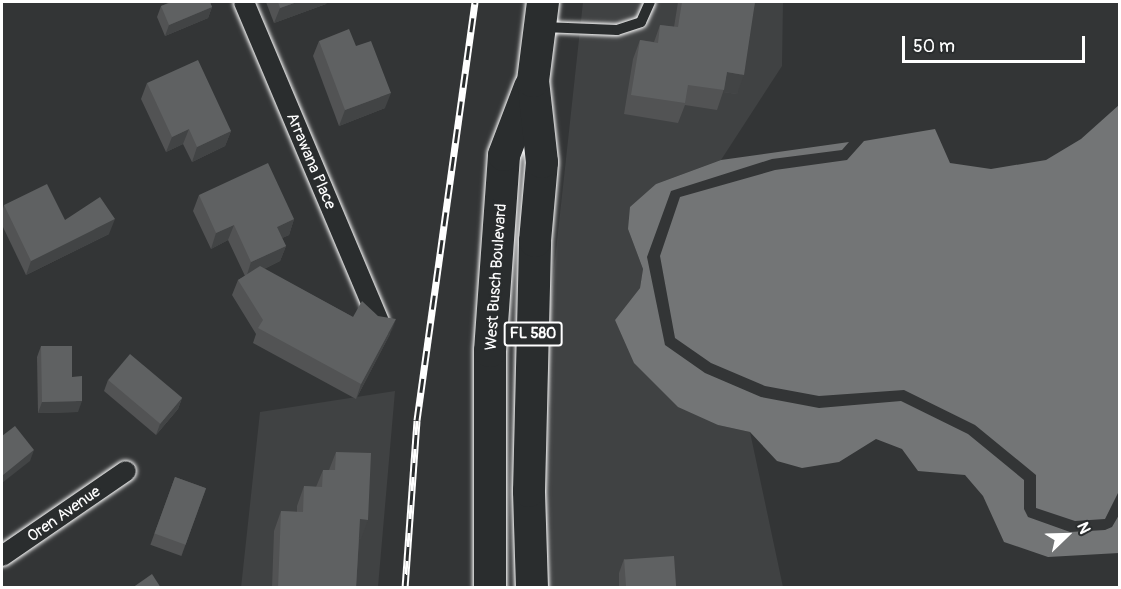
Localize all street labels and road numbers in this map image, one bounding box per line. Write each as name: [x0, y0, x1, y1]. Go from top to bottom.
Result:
street label: Arrawana Place: [282, 110, 340, 212]
street label: West Busch Boulevard: [481, 203, 511, 351]
road number: FL 580: [503, 322, 563, 346]
street label: Oren Avenue: [24, 482, 104, 546]

